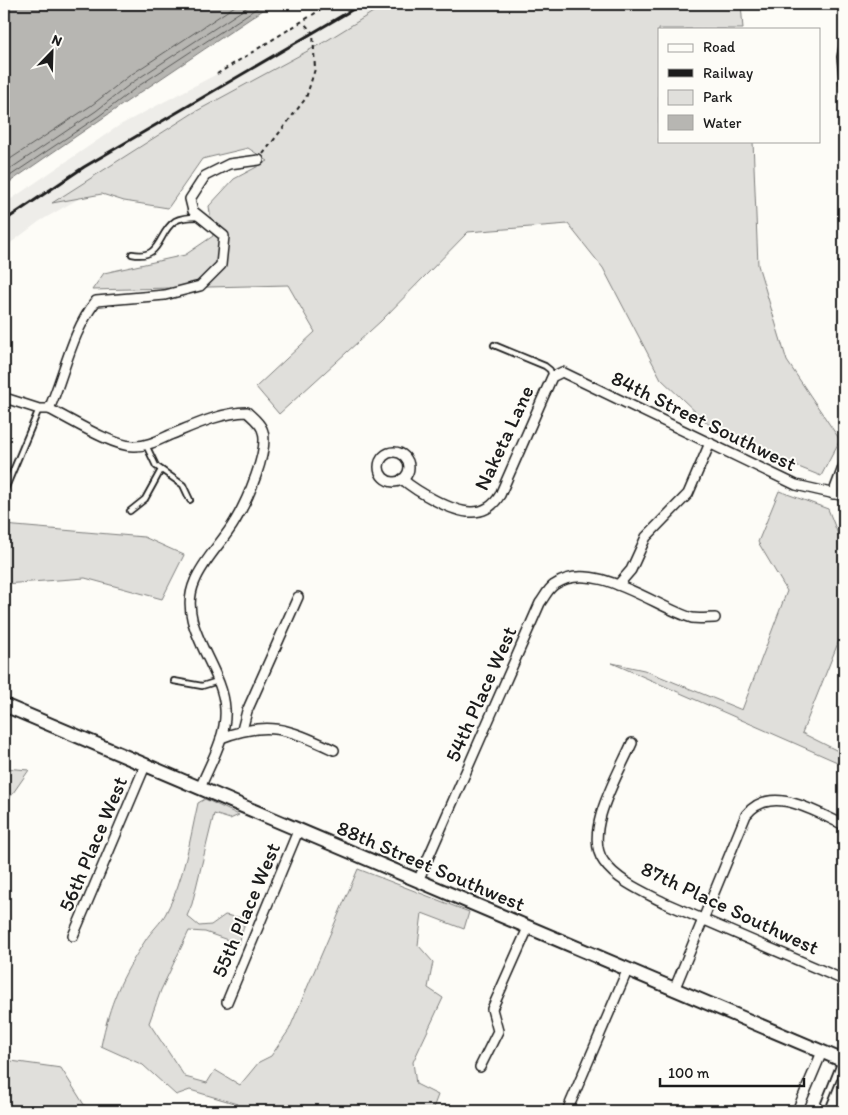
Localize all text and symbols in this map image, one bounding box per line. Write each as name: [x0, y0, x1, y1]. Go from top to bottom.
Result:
north arrow: [28, 28, 78, 78]
legend: [658, 28, 820, 142]
text: N: [49, 31, 65, 50]
text: Road: [703, 38, 736, 56]
text: Railway: [703, 64, 753, 82]
text: Park: [703, 88, 733, 106]
text: Water: [703, 114, 742, 132]
street label: 84th Street Southwest: [608, 365, 801, 476]
street label: Naketa Lane: [468, 381, 539, 494]
street label: 54th Place West: [439, 622, 522, 765]
street label: 56th Place West: [53, 772, 132, 915]
street label: 88th Street Southwest: [333, 815, 529, 917]
street label: 55th Place West: [206, 838, 285, 981]
street label: 87th Place Southwest: [637, 855, 823, 960]
scale bar: [660, 1055, 804, 1087]
text: 100 m: [668, 1064, 710, 1082]

